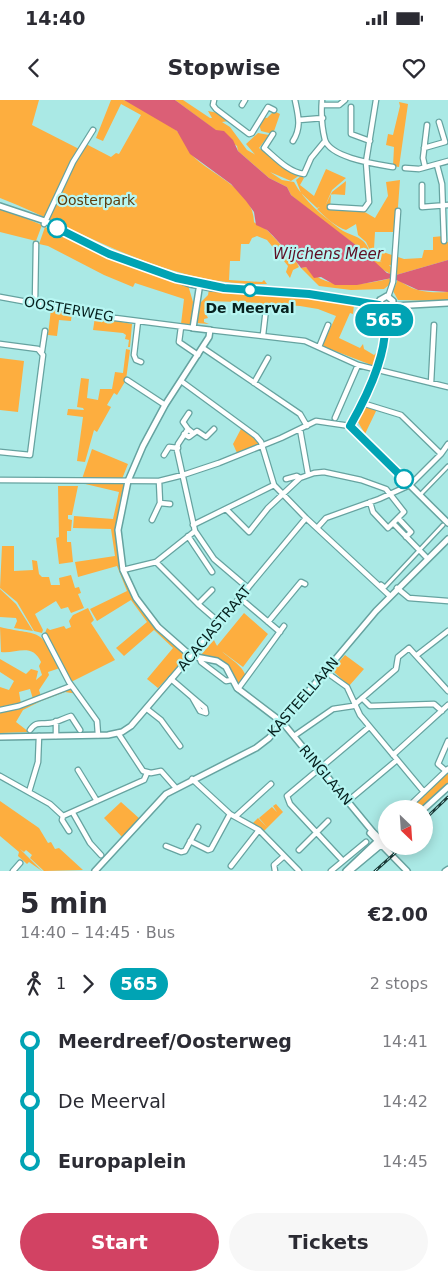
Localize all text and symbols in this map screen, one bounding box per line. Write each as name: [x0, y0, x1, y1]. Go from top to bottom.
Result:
text: 14:40: [25, 7, 85, 29]
icon: back: [20, 54, 48, 82]
icon: heart: [400, 54, 428, 82]
text: Stopwise: [167, 55, 281, 80]
park label: Oosterpark: [57, 192, 136, 208]
unlabelled marker: [47, 218, 67, 238]
water label: Wijchens Meer: [273, 245, 384, 263]
marker: De Meerval: [243, 283, 257, 297]
street label: OOSTERWEG: [23, 293, 115, 325]
place label: De Meerval: [205, 300, 295, 316]
line badge: 565: [355, 304, 413, 336]
text: 565: [365, 309, 403, 330]
unlabelled marker: [394, 469, 414, 489]
street label: ACACIASTRAAT: [174, 582, 254, 674]
street label: KASTEELLAAN: [264, 654, 342, 740]
street label: RINGLAAN: [296, 742, 356, 808]
north arrow: [378, 800, 432, 855]
map controls: [378, 800, 433, 855]
text: 5 min: [20, 887, 108, 920]
text: €2.00: [368, 903, 428, 925]
text: 14:40 – 14:45 · Bus: [20, 923, 175, 942]
icon: walk: [20, 970, 48, 998]
icon: forward: [74, 970, 102, 998]
text: 565: [120, 973, 158, 994]
text: 1: [56, 974, 66, 993]
text: 2 stops: [370, 974, 428, 993]
text: Meerdreef/Oosterweg: [58, 1030, 292, 1052]
text: 14:41: [382, 1032, 428, 1051]
text: De Meerval: [58, 1090, 166, 1112]
text: 14:42: [382, 1092, 428, 1111]
text: Europaplein: [58, 1150, 186, 1172]
text: 14:45: [382, 1152, 428, 1171]
button: Start: [20, 1213, 219, 1271]
button: Tickets: [229, 1213, 428, 1271]

